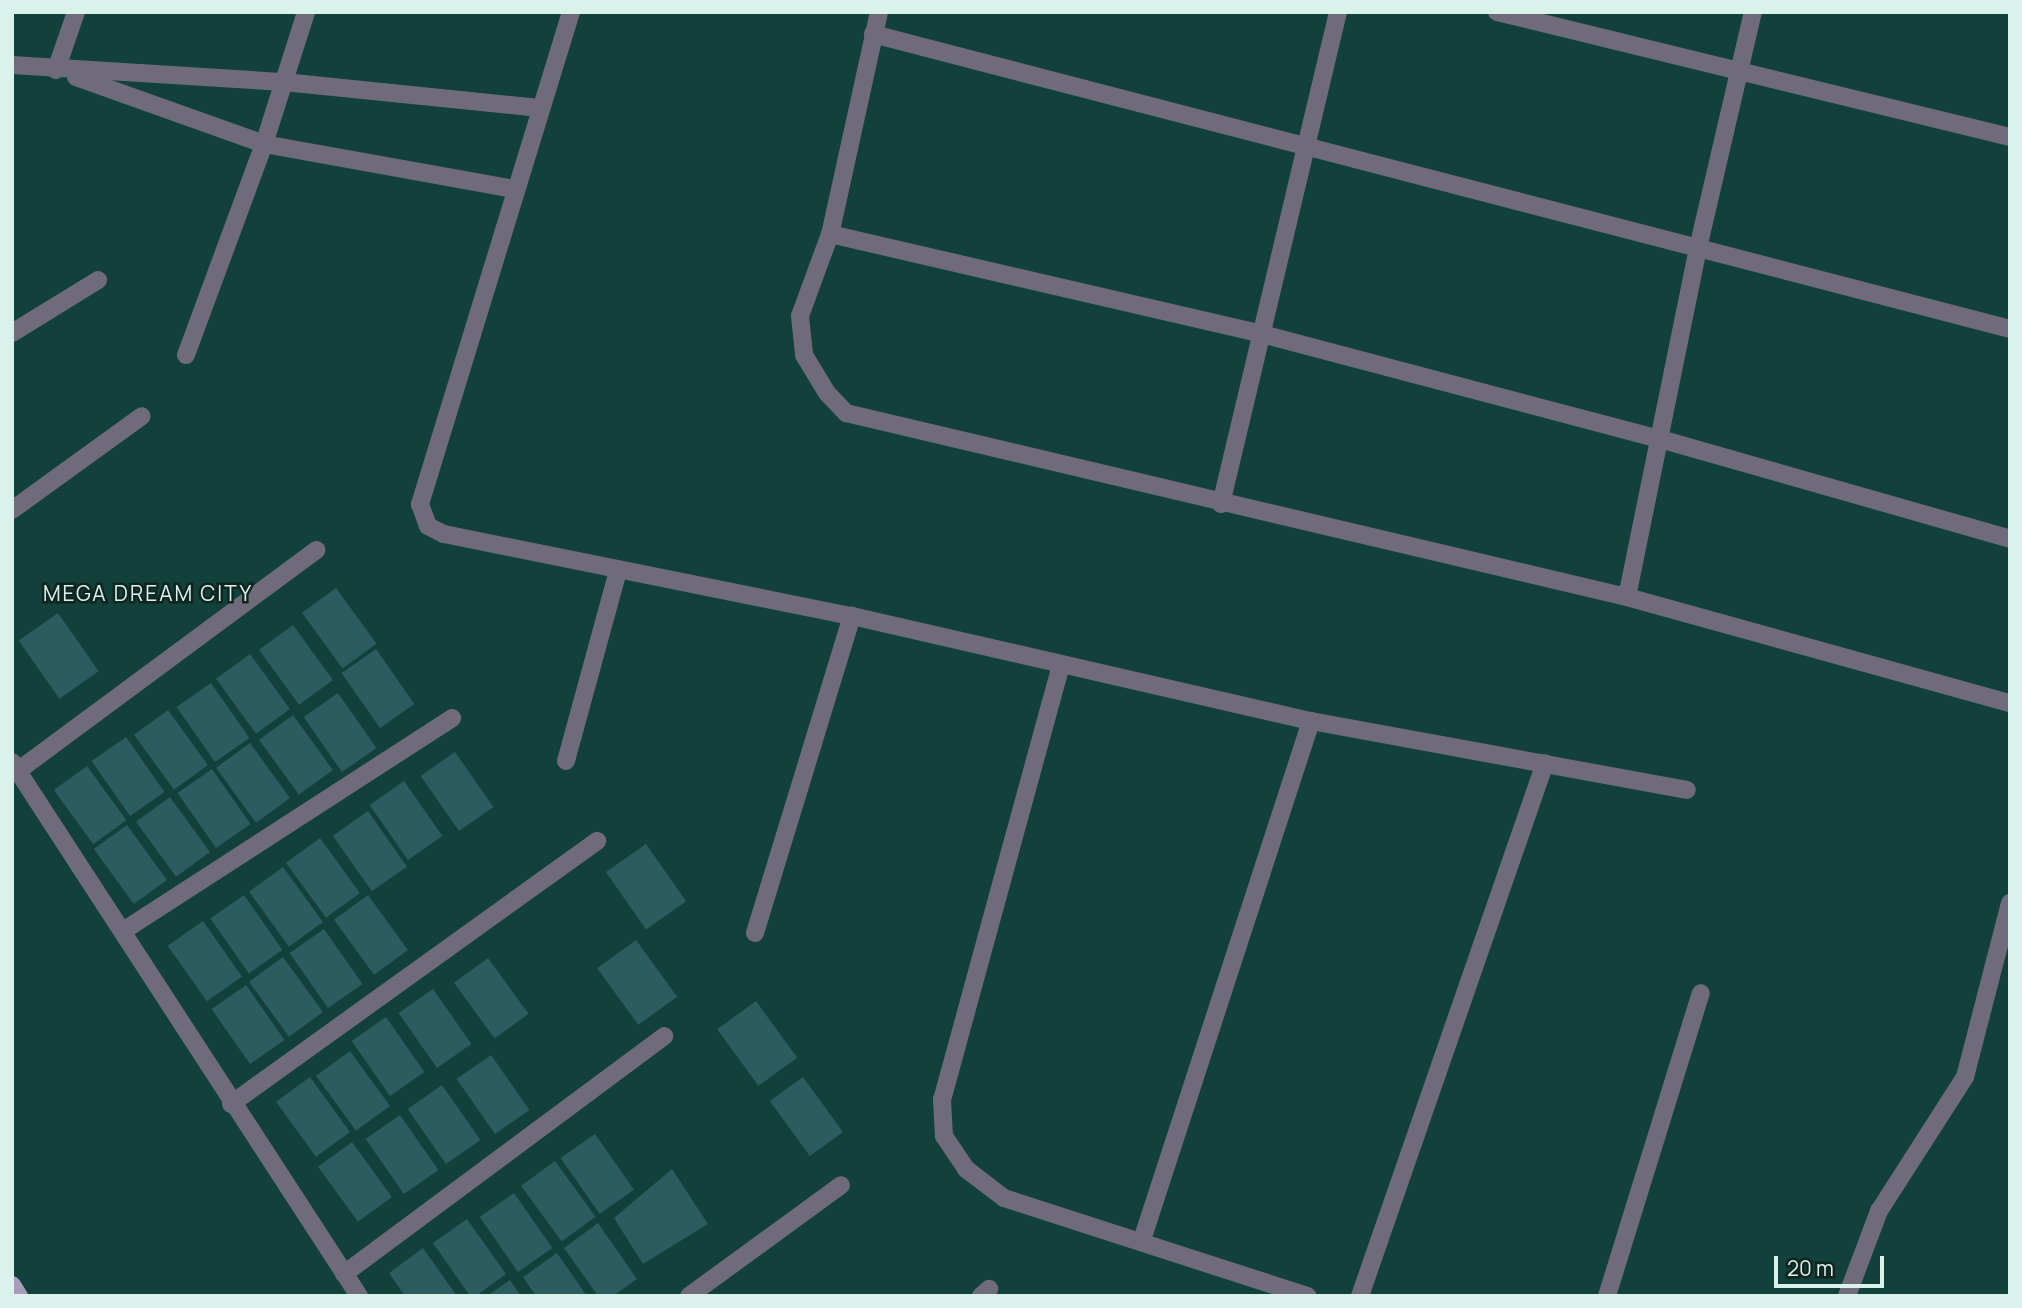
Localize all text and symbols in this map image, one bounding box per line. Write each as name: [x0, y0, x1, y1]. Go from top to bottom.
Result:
district label: MEGA DREAM CITY: [45, 580, 251, 606]
scale bar: [1777, 1242, 1887, 1286]
text: 20 m: [1787, 1254, 1834, 1282]

